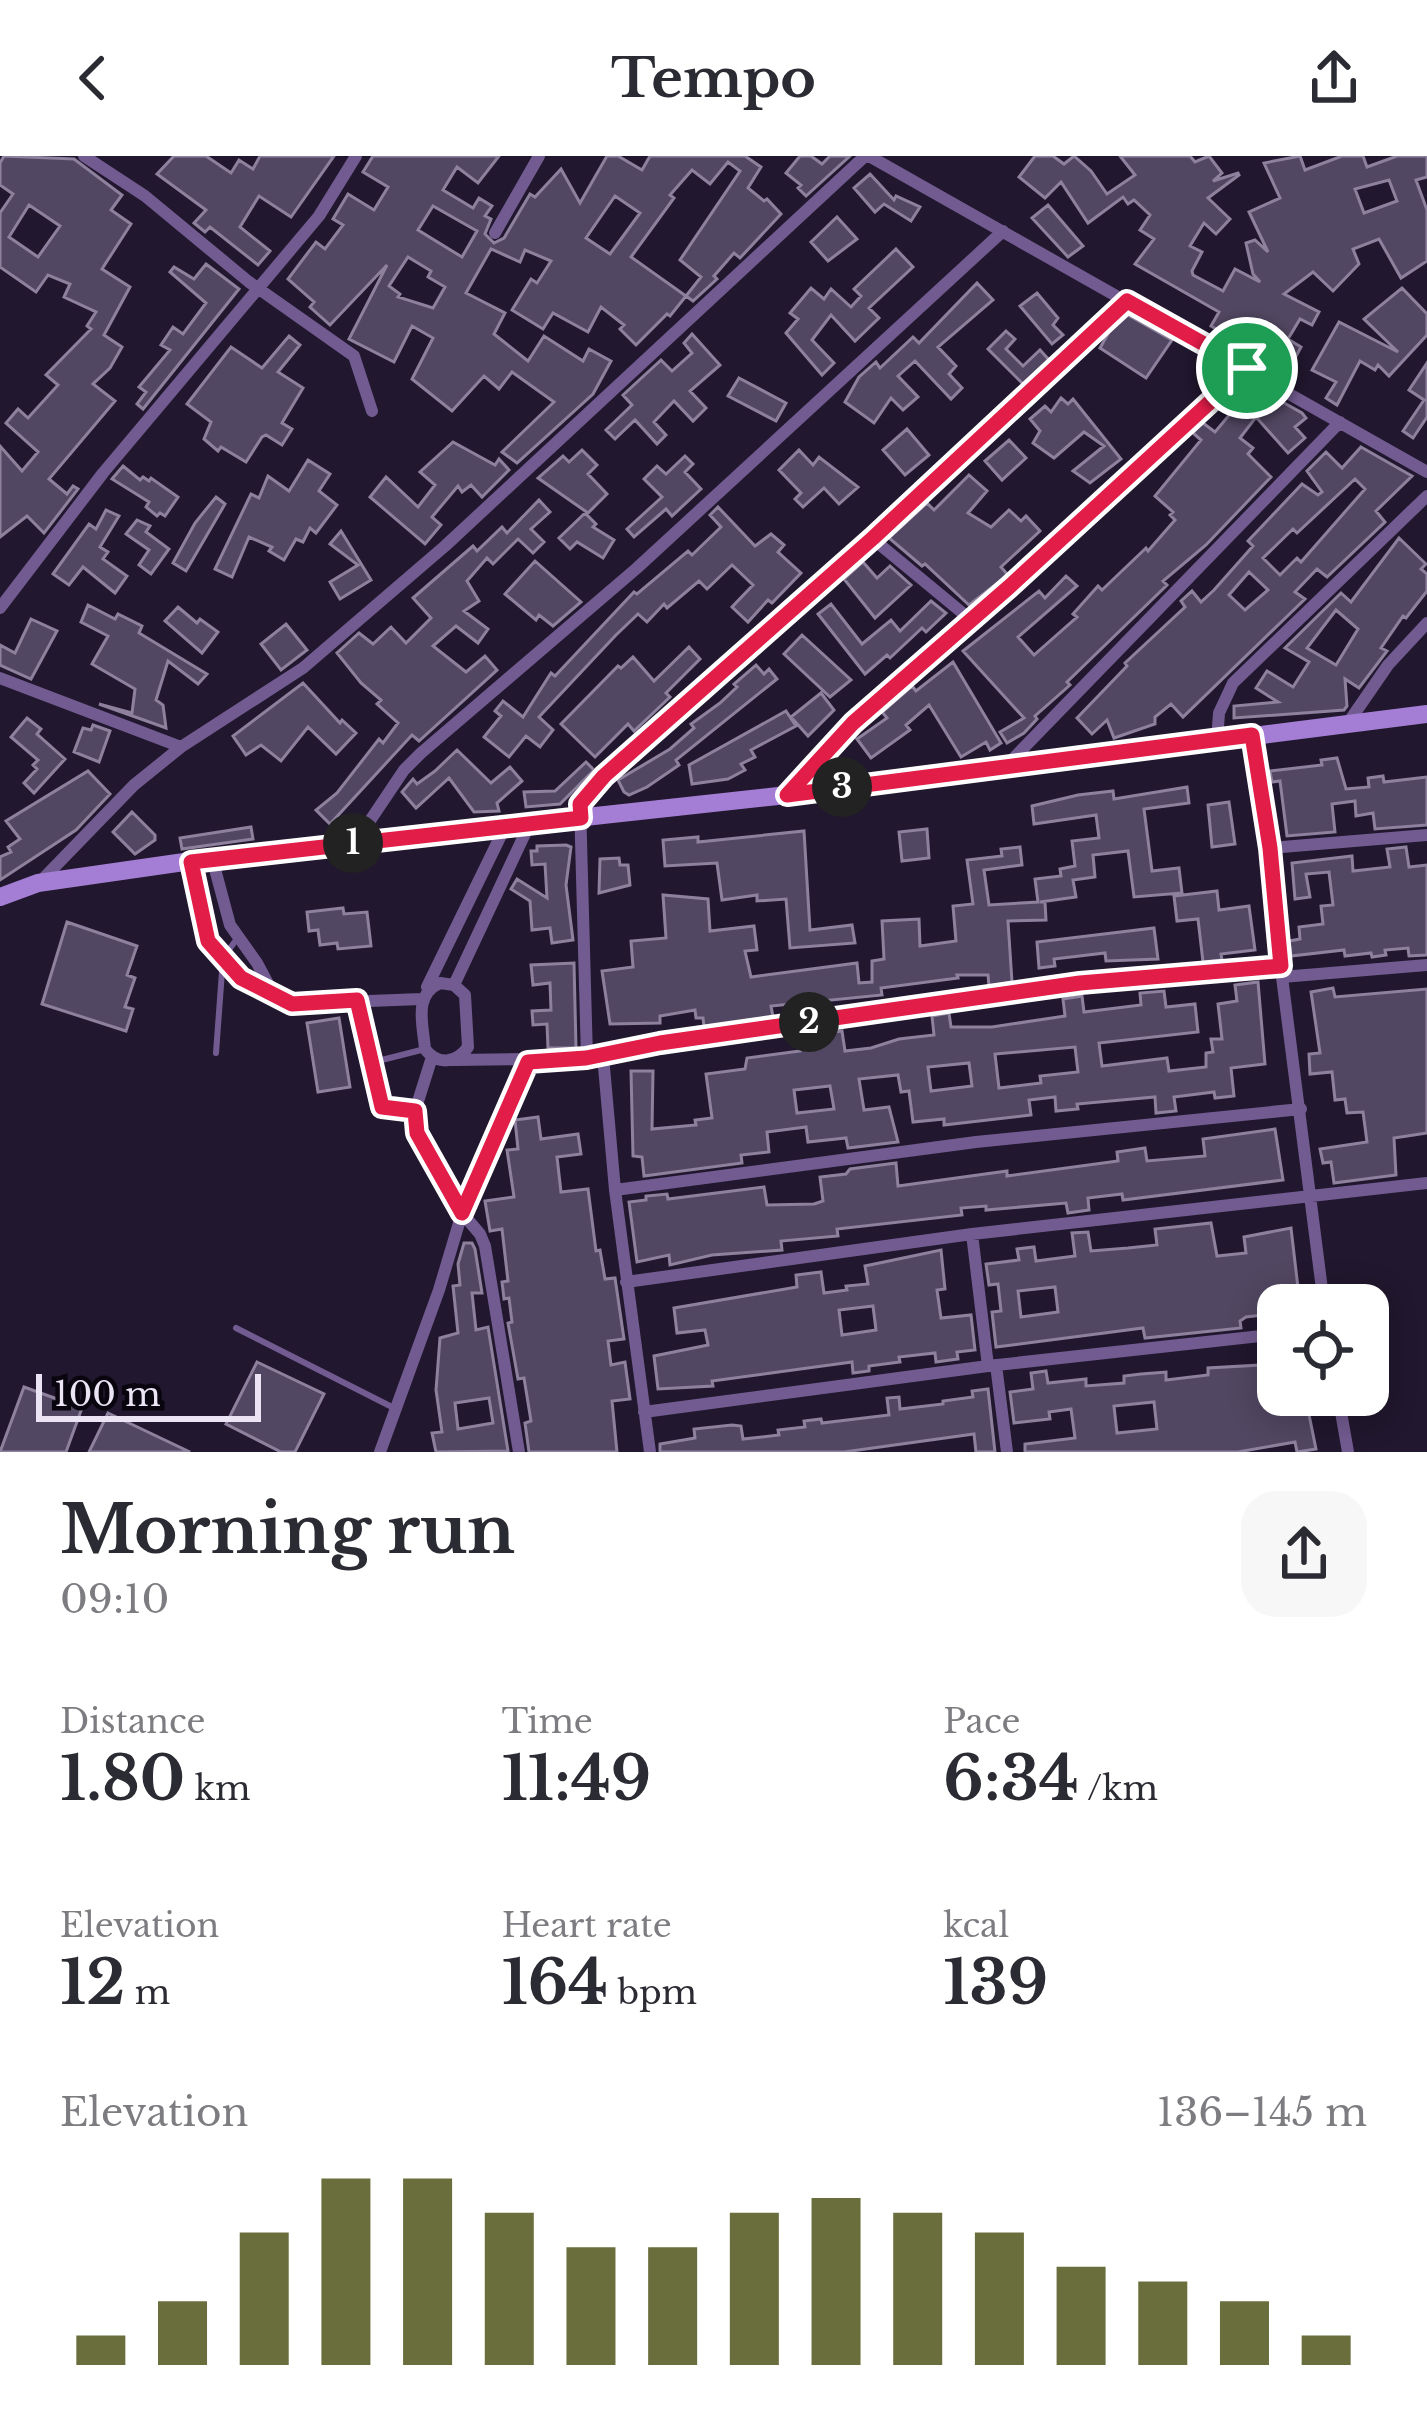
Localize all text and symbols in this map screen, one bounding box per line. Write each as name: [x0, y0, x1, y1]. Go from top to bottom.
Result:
icon: back: [60, 45, 126, 111]
text: Tempo: [611, 45, 816, 112]
icon: share: [1301, 45, 1367, 111]
pin: [1196, 317, 1298, 419]
icon: arrive: [1214, 335, 1280, 401]
pin: 3: [812, 757, 872, 817]
text: 3: [831, 766, 853, 807]
pin: 1: [323, 813, 383, 873]
text: 1: [346, 822, 360, 863]
pin: 2: [779, 992, 839, 1052]
text: 2: [798, 1001, 820, 1042]
map controls: [1257, 1284, 1389, 1416]
button: locate: [1257, 1284, 1389, 1416]
scale bar: [36, 1368, 261, 1421]
text: 100 m: [54, 1374, 161, 1415]
text: Morning run: [60, 1489, 515, 1571]
button: share: [1241, 1491, 1367, 1617]
text: 09:10: [60, 1575, 169, 1624]
text: Distance: [60, 1701, 206, 1742]
text: Time: [502, 1701, 593, 1742]
text: Pace: [943, 1701, 1020, 1742]
text: 1.80: [60, 1742, 185, 1816]
text: 11:49: [502, 1742, 651, 1816]
text: 6:34: [943, 1742, 1079, 1816]
text: km: [185, 1768, 250, 1809]
text: /km: [1079, 1768, 1158, 1809]
text: Elevation: [60, 1905, 219, 1946]
text: Heart rate: [502, 1905, 672, 1946]
text: kcal: [943, 1905, 1009, 1946]
text: 12: [60, 1946, 125, 2020]
text: 164: [502, 1946, 608, 2020]
text: 139: [943, 1946, 1048, 2020]
text: m: [125, 1972, 170, 2013]
text: bpm: [608, 1972, 697, 2013]
text: Elevation: [60, 2088, 248, 2137]
text: 136–145 m: [1157, 2088, 1367, 2137]

